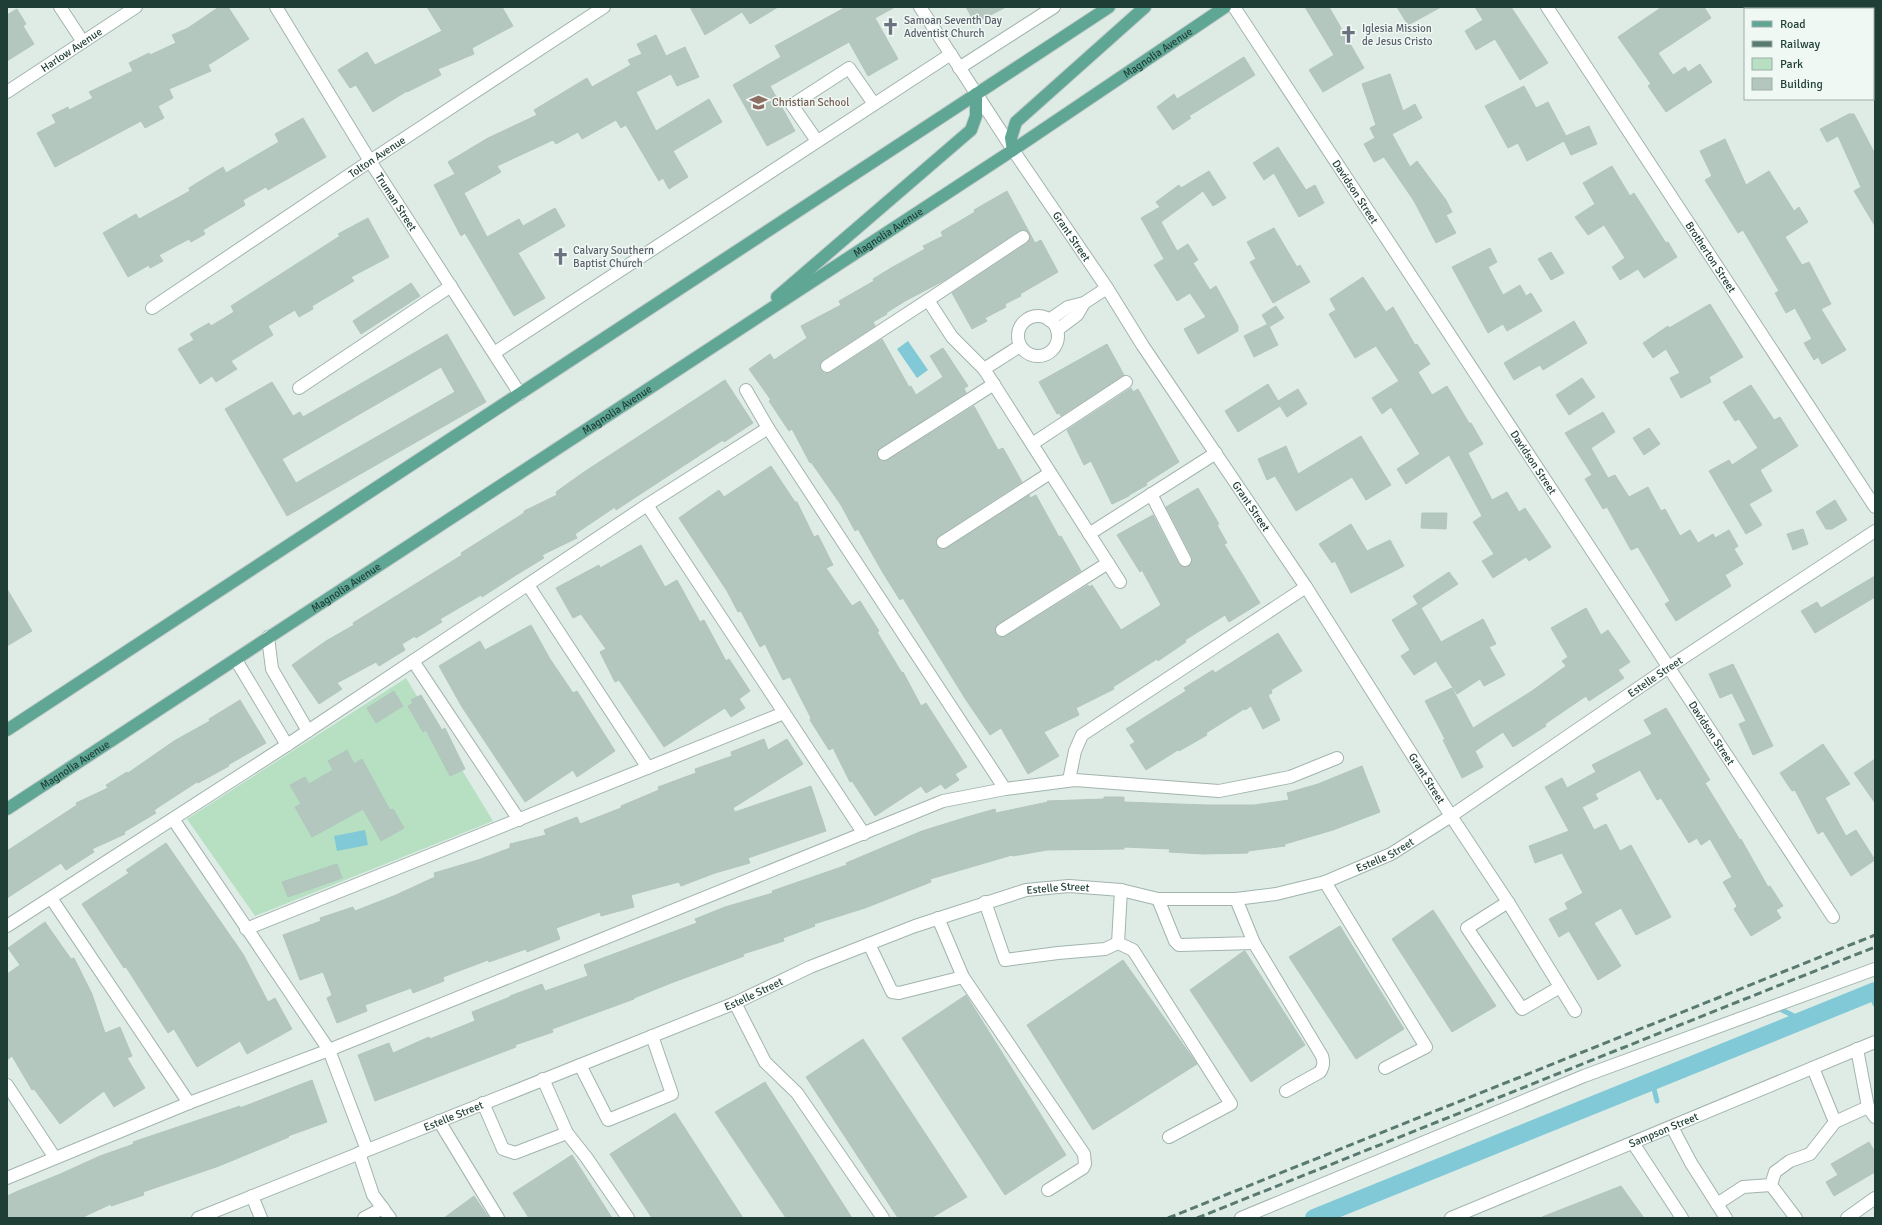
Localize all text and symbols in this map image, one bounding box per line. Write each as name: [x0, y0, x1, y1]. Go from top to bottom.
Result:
legend: [1744, 8, 1874, 100]
place label: Samoan Seventh Day Adventist Church: [904, 14, 1003, 40]
church icon: Samoan Seventh Day Adventist Church: [881, 16, 901, 36]
text: Road: [1780, 17, 1806, 32]
place label: Iglesia Mission de Jesus Cristo: [1362, 22, 1433, 48]
church icon: Iglesia Mission de Jesus Cristo: [1339, 24, 1359, 44]
street label: Harlow Avenue: [38, 25, 104, 74]
street label: Magnolia Avenue: [1120, 25, 1195, 80]
text: Railway: [1780, 37, 1820, 52]
text: Park: [1780, 57, 1803, 72]
text: Building: [1780, 77, 1823, 92]
school or university icon: Christian School: [749, 92, 769, 112]
place label: Christian School: [772, 96, 850, 109]
street label: Tolton Avenue: [346, 133, 408, 180]
street label: Davidson Street: [1330, 157, 1381, 226]
street label: Truman Street: [373, 170, 420, 233]
street label: Magnolia Avenue: [851, 204, 925, 260]
street label: Grant Street: [1050, 209, 1093, 264]
street label: Brotherton Street: [1683, 219, 1739, 295]
place label: Calvary Southern Baptist Church: [573, 244, 654, 270]
church icon: Calvary Southern Baptist Church: [550, 246, 570, 266]
street label: Magnolia Avenue: [580, 382, 654, 437]
street label: Davidson Street: [1508, 428, 1559, 497]
street label: Grant Street: [1230, 479, 1273, 534]
street label: Magnolia Avenue: [308, 560, 383, 615]
street label: Estelle Street: [1625, 653, 1685, 700]
street label: Davidson Street: [1686, 698, 1738, 767]
street label: Magnolia Avenue: [37, 737, 112, 792]
street label: Grant Street: [1406, 750, 1448, 806]
street label: Estelle Street: [1354, 835, 1416, 875]
street label: Estelle Street: [1026, 879, 1090, 896]
street label: Estelle Street: [722, 975, 785, 1013]
street label: Estelle Street: [422, 1098, 485, 1134]
street label: Sampson Street: [1627, 1110, 1700, 1150]

